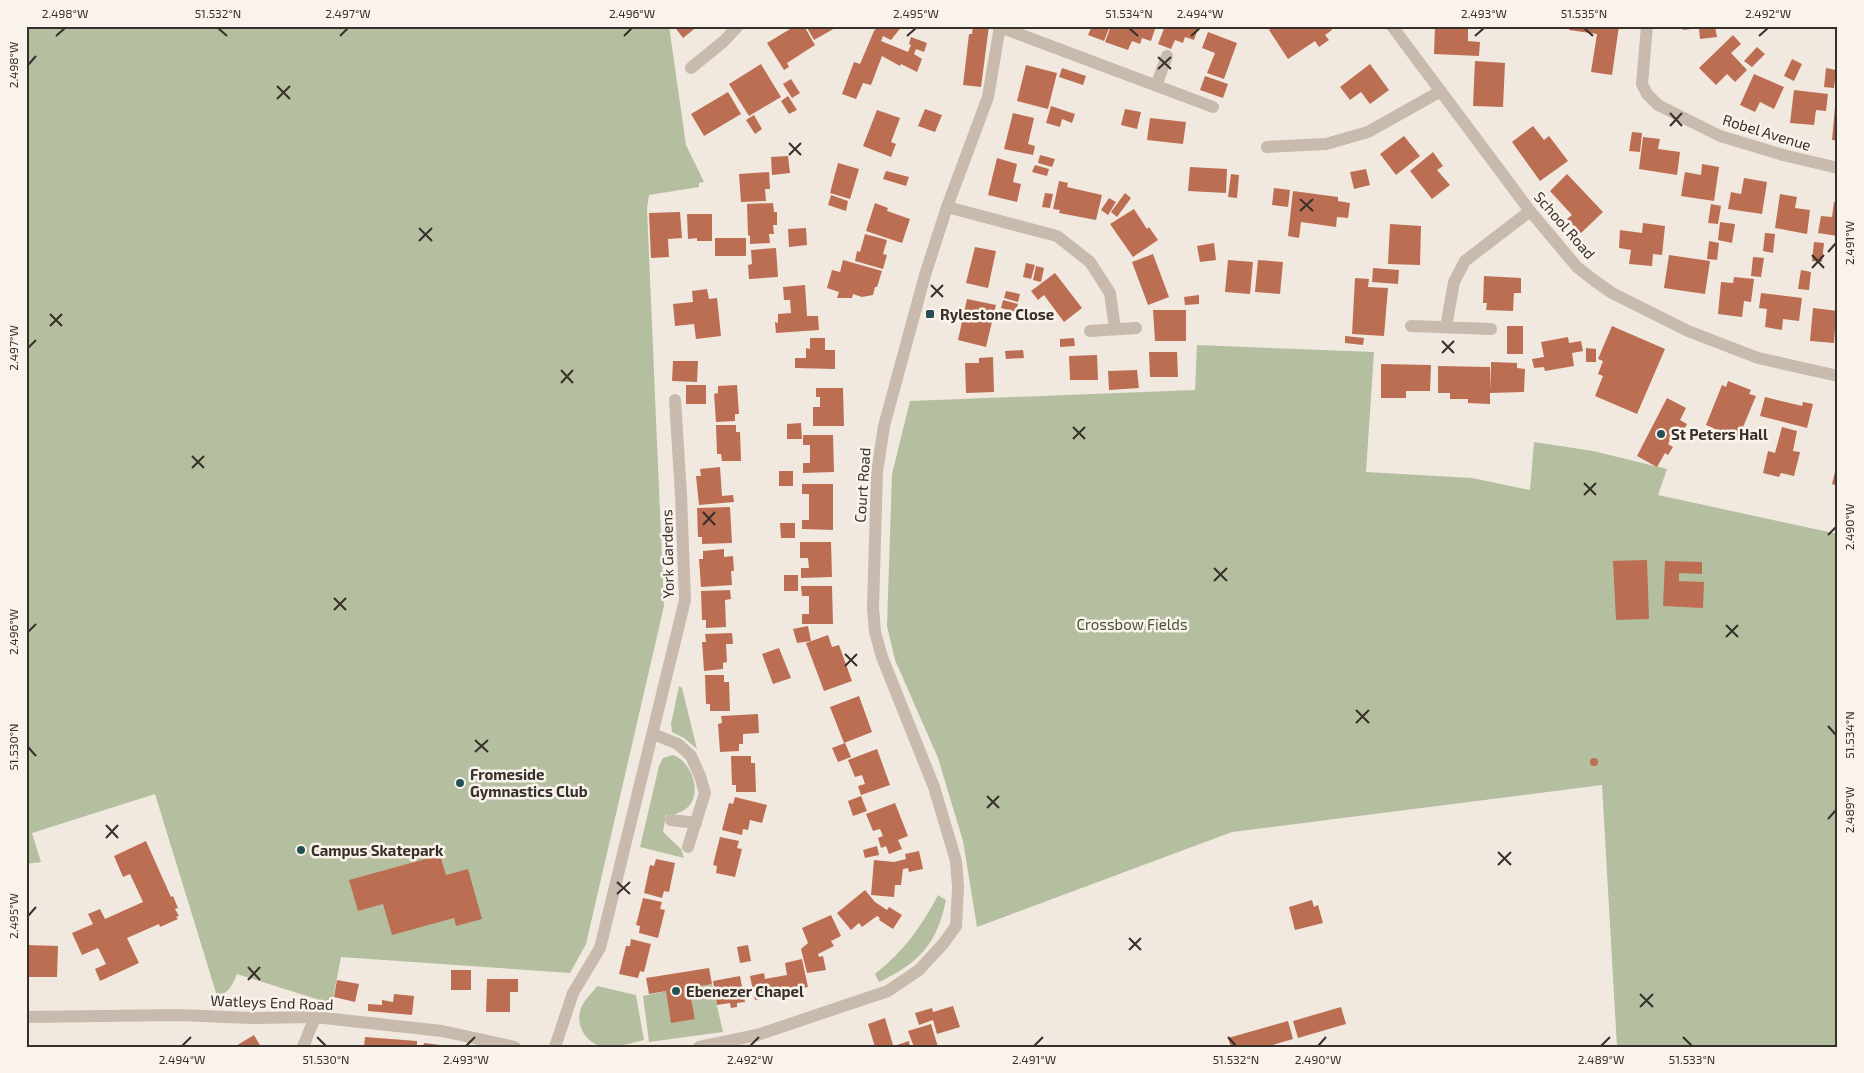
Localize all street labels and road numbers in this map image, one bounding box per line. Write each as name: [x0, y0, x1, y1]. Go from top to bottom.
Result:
street label: Robel Avenue: [1721, 110, 1813, 154]
street label: School Road: [1531, 188, 1599, 262]
street label: Court Road: [850, 447, 874, 523]
street label: York Gardens: [657, 509, 677, 599]
street label: Watleys End Road: [210, 991, 334, 1013]

